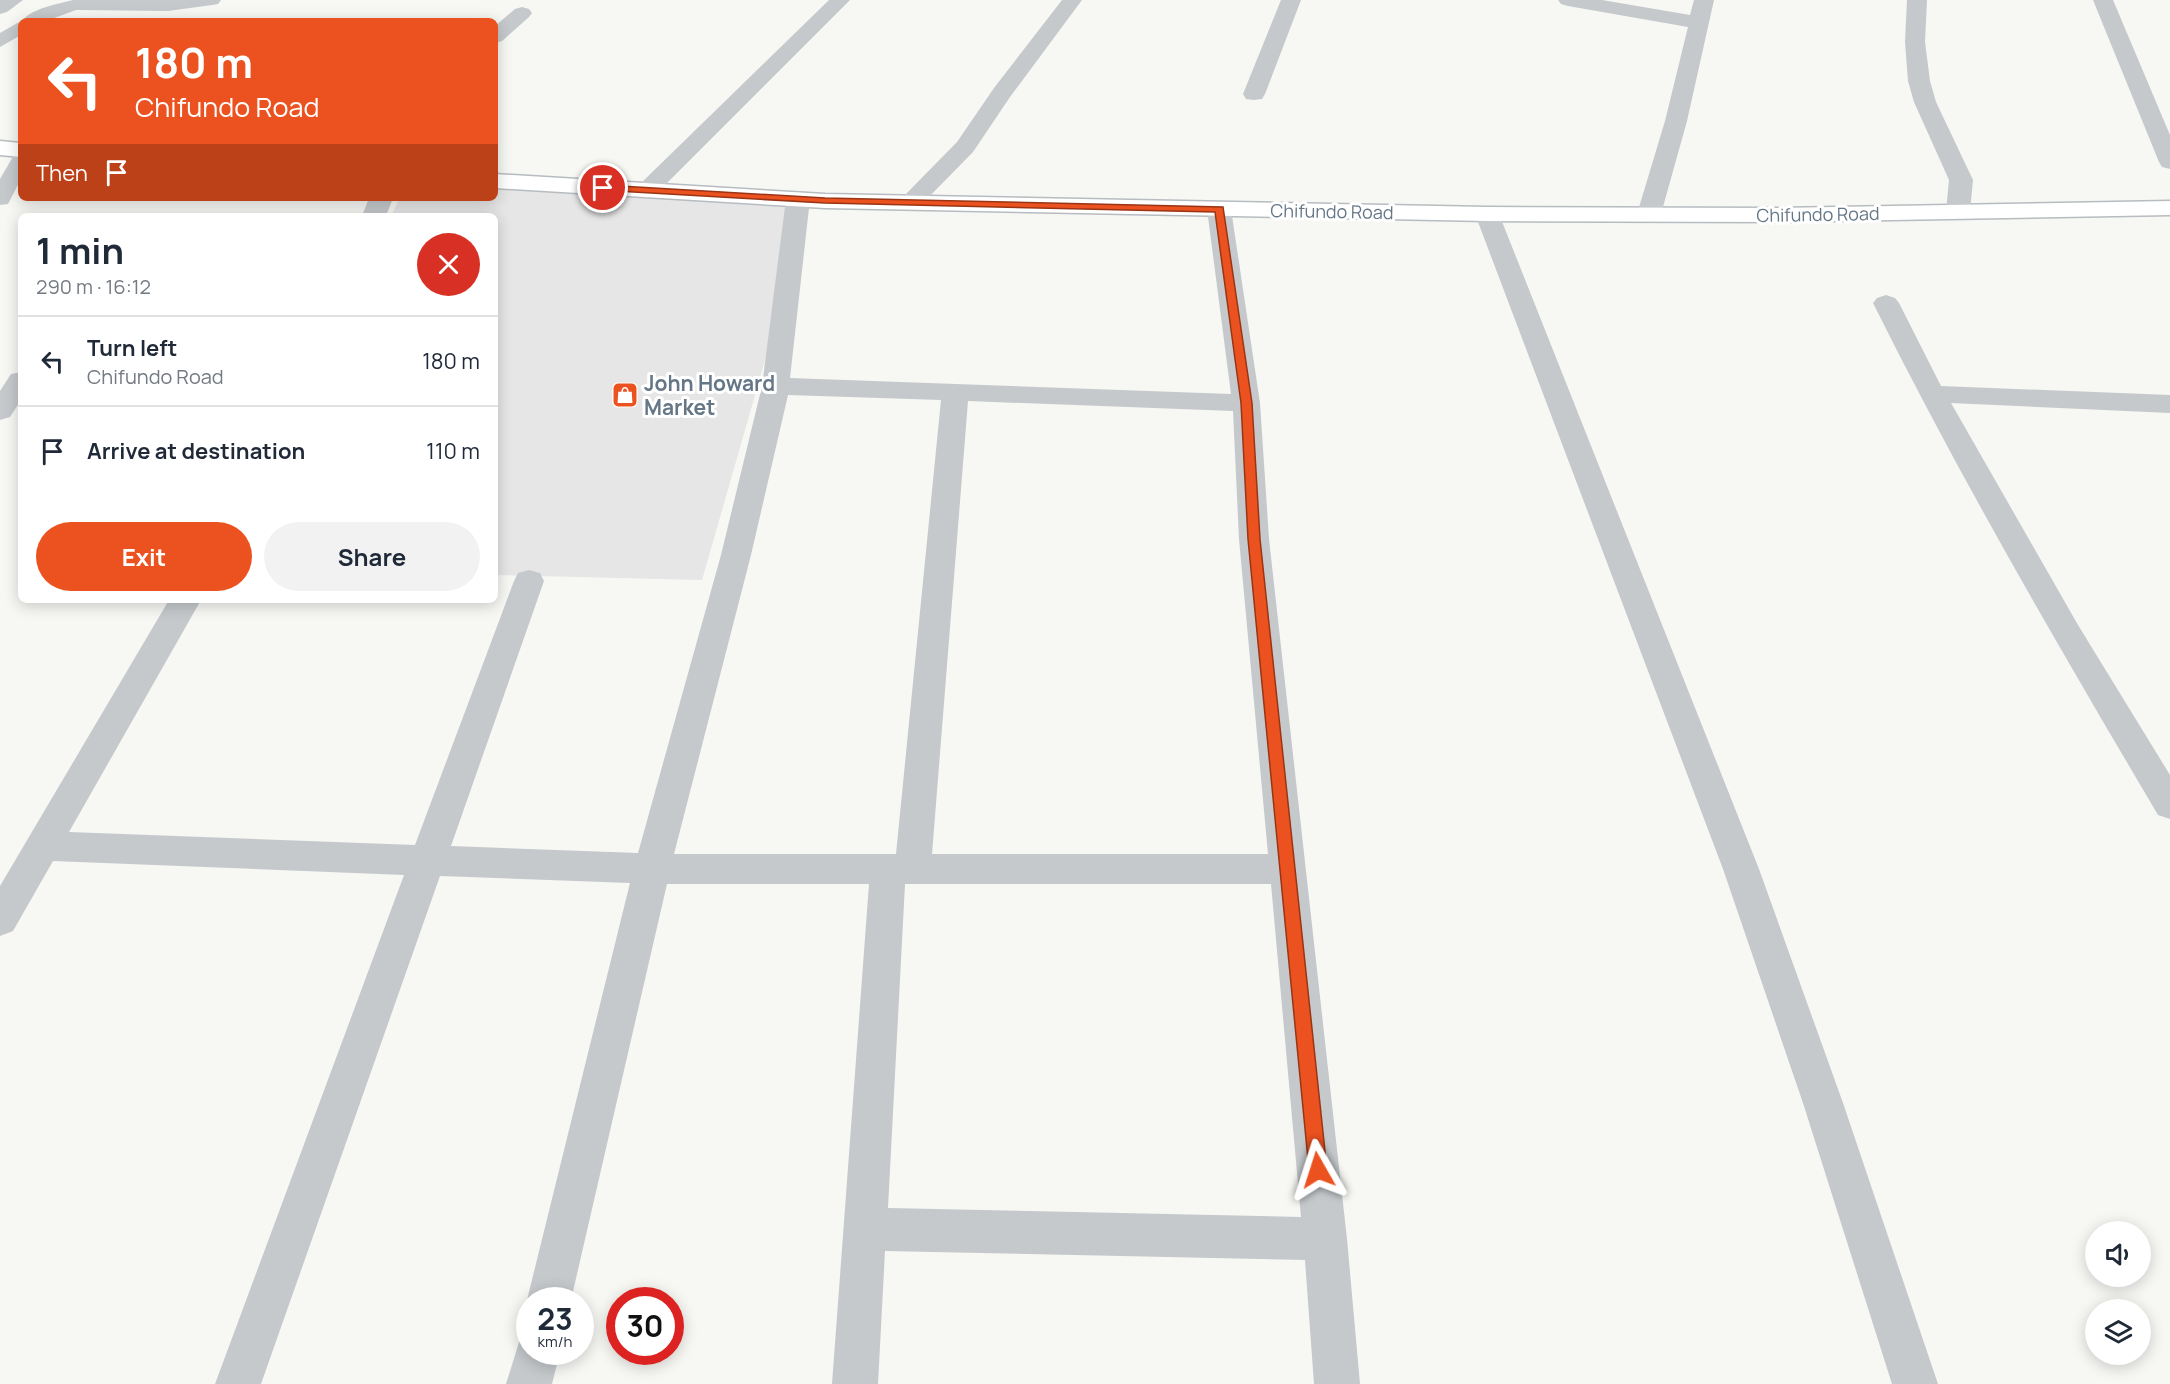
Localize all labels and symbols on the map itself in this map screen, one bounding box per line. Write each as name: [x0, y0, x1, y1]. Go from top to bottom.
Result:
pin: [577, 162, 628, 213]
street label: Chifundo Road: [1270, 198, 1394, 224]
street label: Chifundo Road: [1756, 201, 1880, 227]
place label: John Howard Market: [644, 369, 775, 421]
shop icon: John Howard Market: [610, 380, 640, 410]
position arrow: [1286, 1138, 1350, 1202]
speed limit sign: 30: [606, 1287, 684, 1365]

